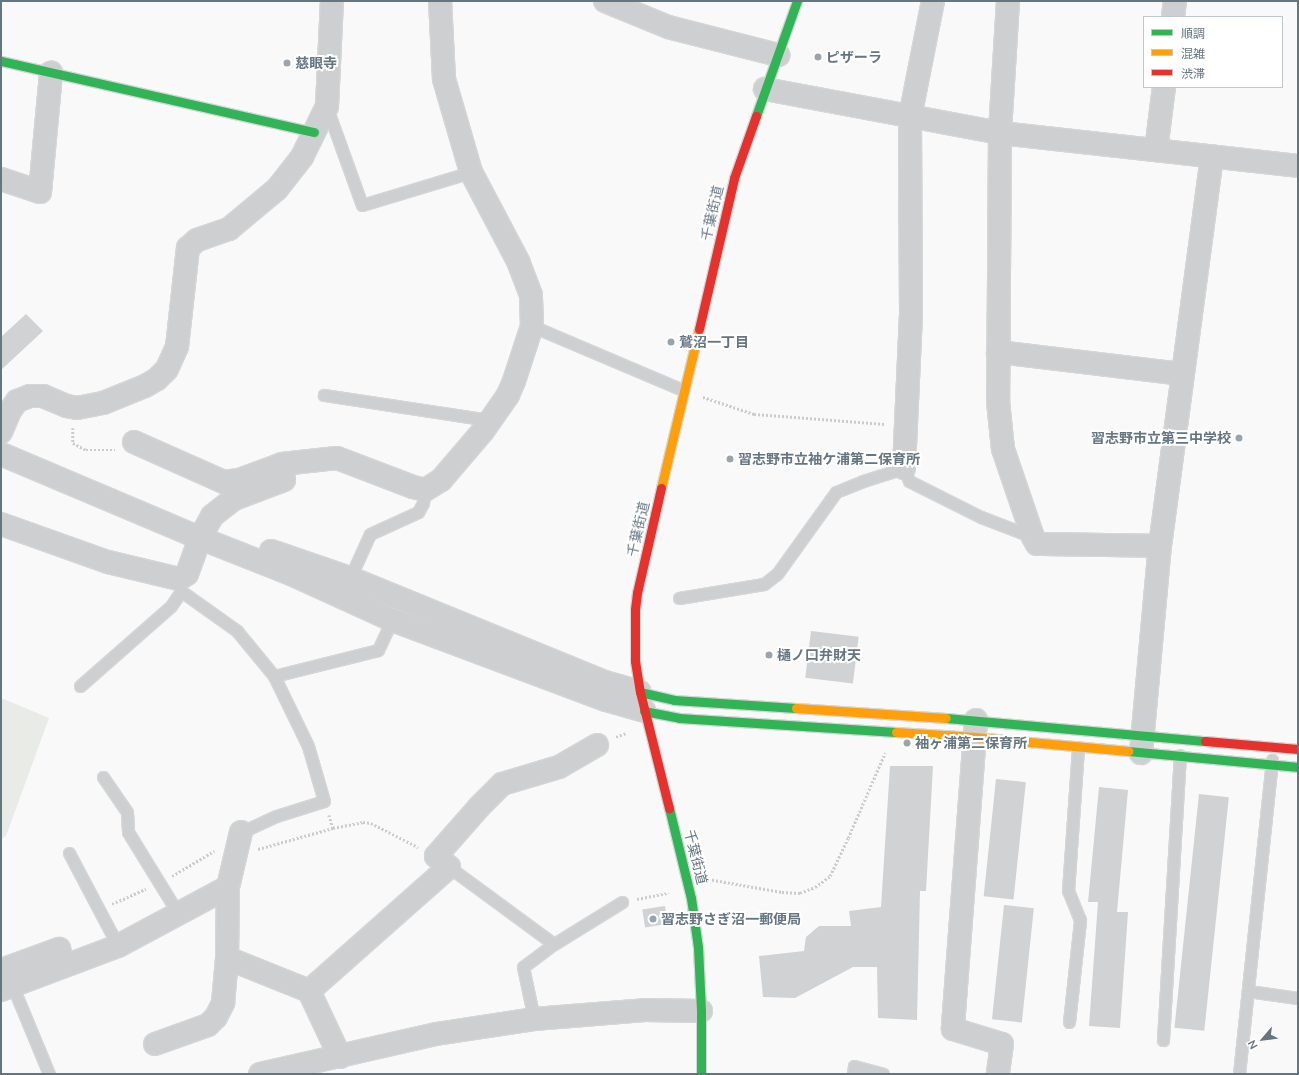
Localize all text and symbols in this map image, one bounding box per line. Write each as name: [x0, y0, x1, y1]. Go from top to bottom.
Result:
legend: [1143, 16, 1283, 88]
text: 順調: [1181, 26, 1205, 41]
text: 混雑: [1181, 46, 1205, 61]
place label: ピザーラ: [826, 49, 882, 65]
marker: ピザーラ: [813, 52, 823, 62]
place label: 慈眼寺: [295, 55, 337, 71]
marker: 慈眼寺: [282, 58, 292, 68]
text: 渋滞: [1181, 66, 1205, 81]
street label: 千葉街道: [698, 184, 726, 242]
place label: 鷲沼一丁目: [679, 334, 749, 350]
marker: 鷲沼一丁目: [666, 337, 676, 347]
place label: 習志野市立第三中学校: [1091, 430, 1231, 446]
marker: 習志野市立第三中学校: [1234, 433, 1244, 443]
place label: 習志野市立袖ケ浦第二保育所: [738, 451, 920, 467]
marker: 習志野市立袖ケ浦第二保育所: [725, 454, 735, 464]
street label: 千葉街道: [624, 500, 652, 558]
place label: 樋ノ口弁財天: [777, 647, 861, 663]
marker: 樋ノ口弁財天: [764, 650, 774, 660]
place label: 袖ヶ浦第二保育所: [915, 735, 1027, 751]
marker: 袖ヶ浦第二保育所: [902, 738, 912, 748]
street label: 千葉街道: [681, 828, 711, 886]
place label: 習志野さぎ沼一郵便局: [661, 911, 801, 927]
marker: 習志野さぎ沼一郵便局: [648, 914, 658, 924]
north arrow: [1243, 1019, 1283, 1059]
text: N: [1244, 1038, 1261, 1052]

